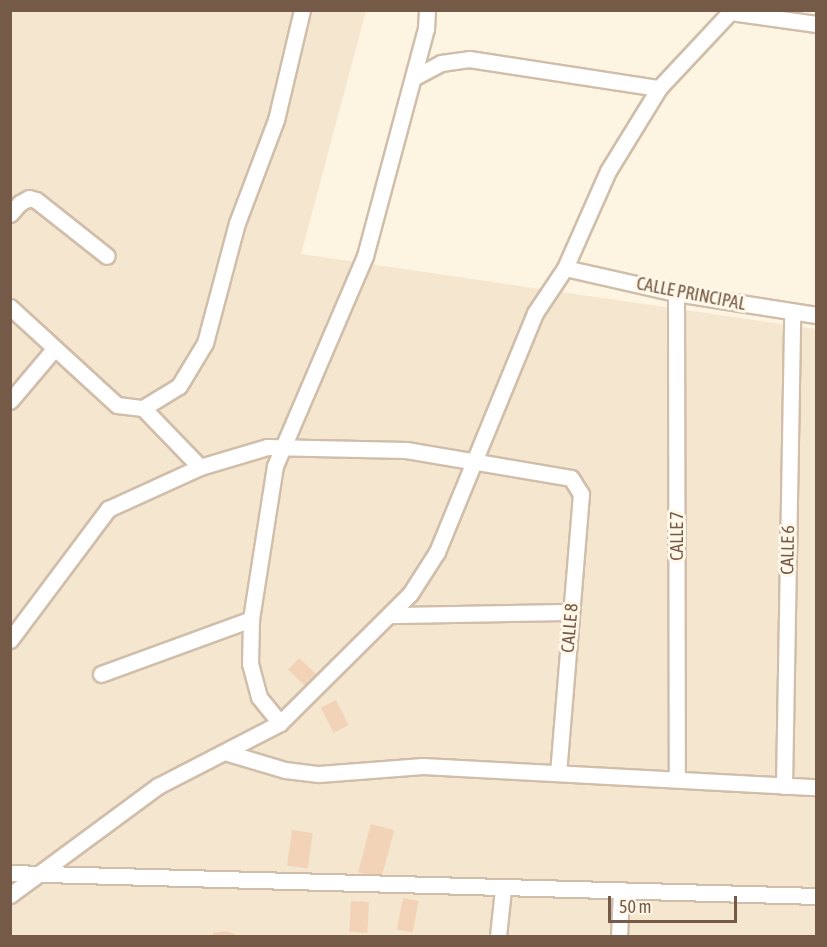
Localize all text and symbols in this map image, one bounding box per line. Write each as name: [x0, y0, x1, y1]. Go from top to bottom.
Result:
street label: CALLE PRINCIPAL: [635, 273, 747, 315]
street label: CALLE 7: [666, 511, 688, 561]
street label: CALLE 6: [777, 525, 799, 575]
street label: CALLE 8: [557, 602, 583, 654]
scale bar: [611, 884, 740, 922]
text: 50 m: [619, 896, 651, 917]

